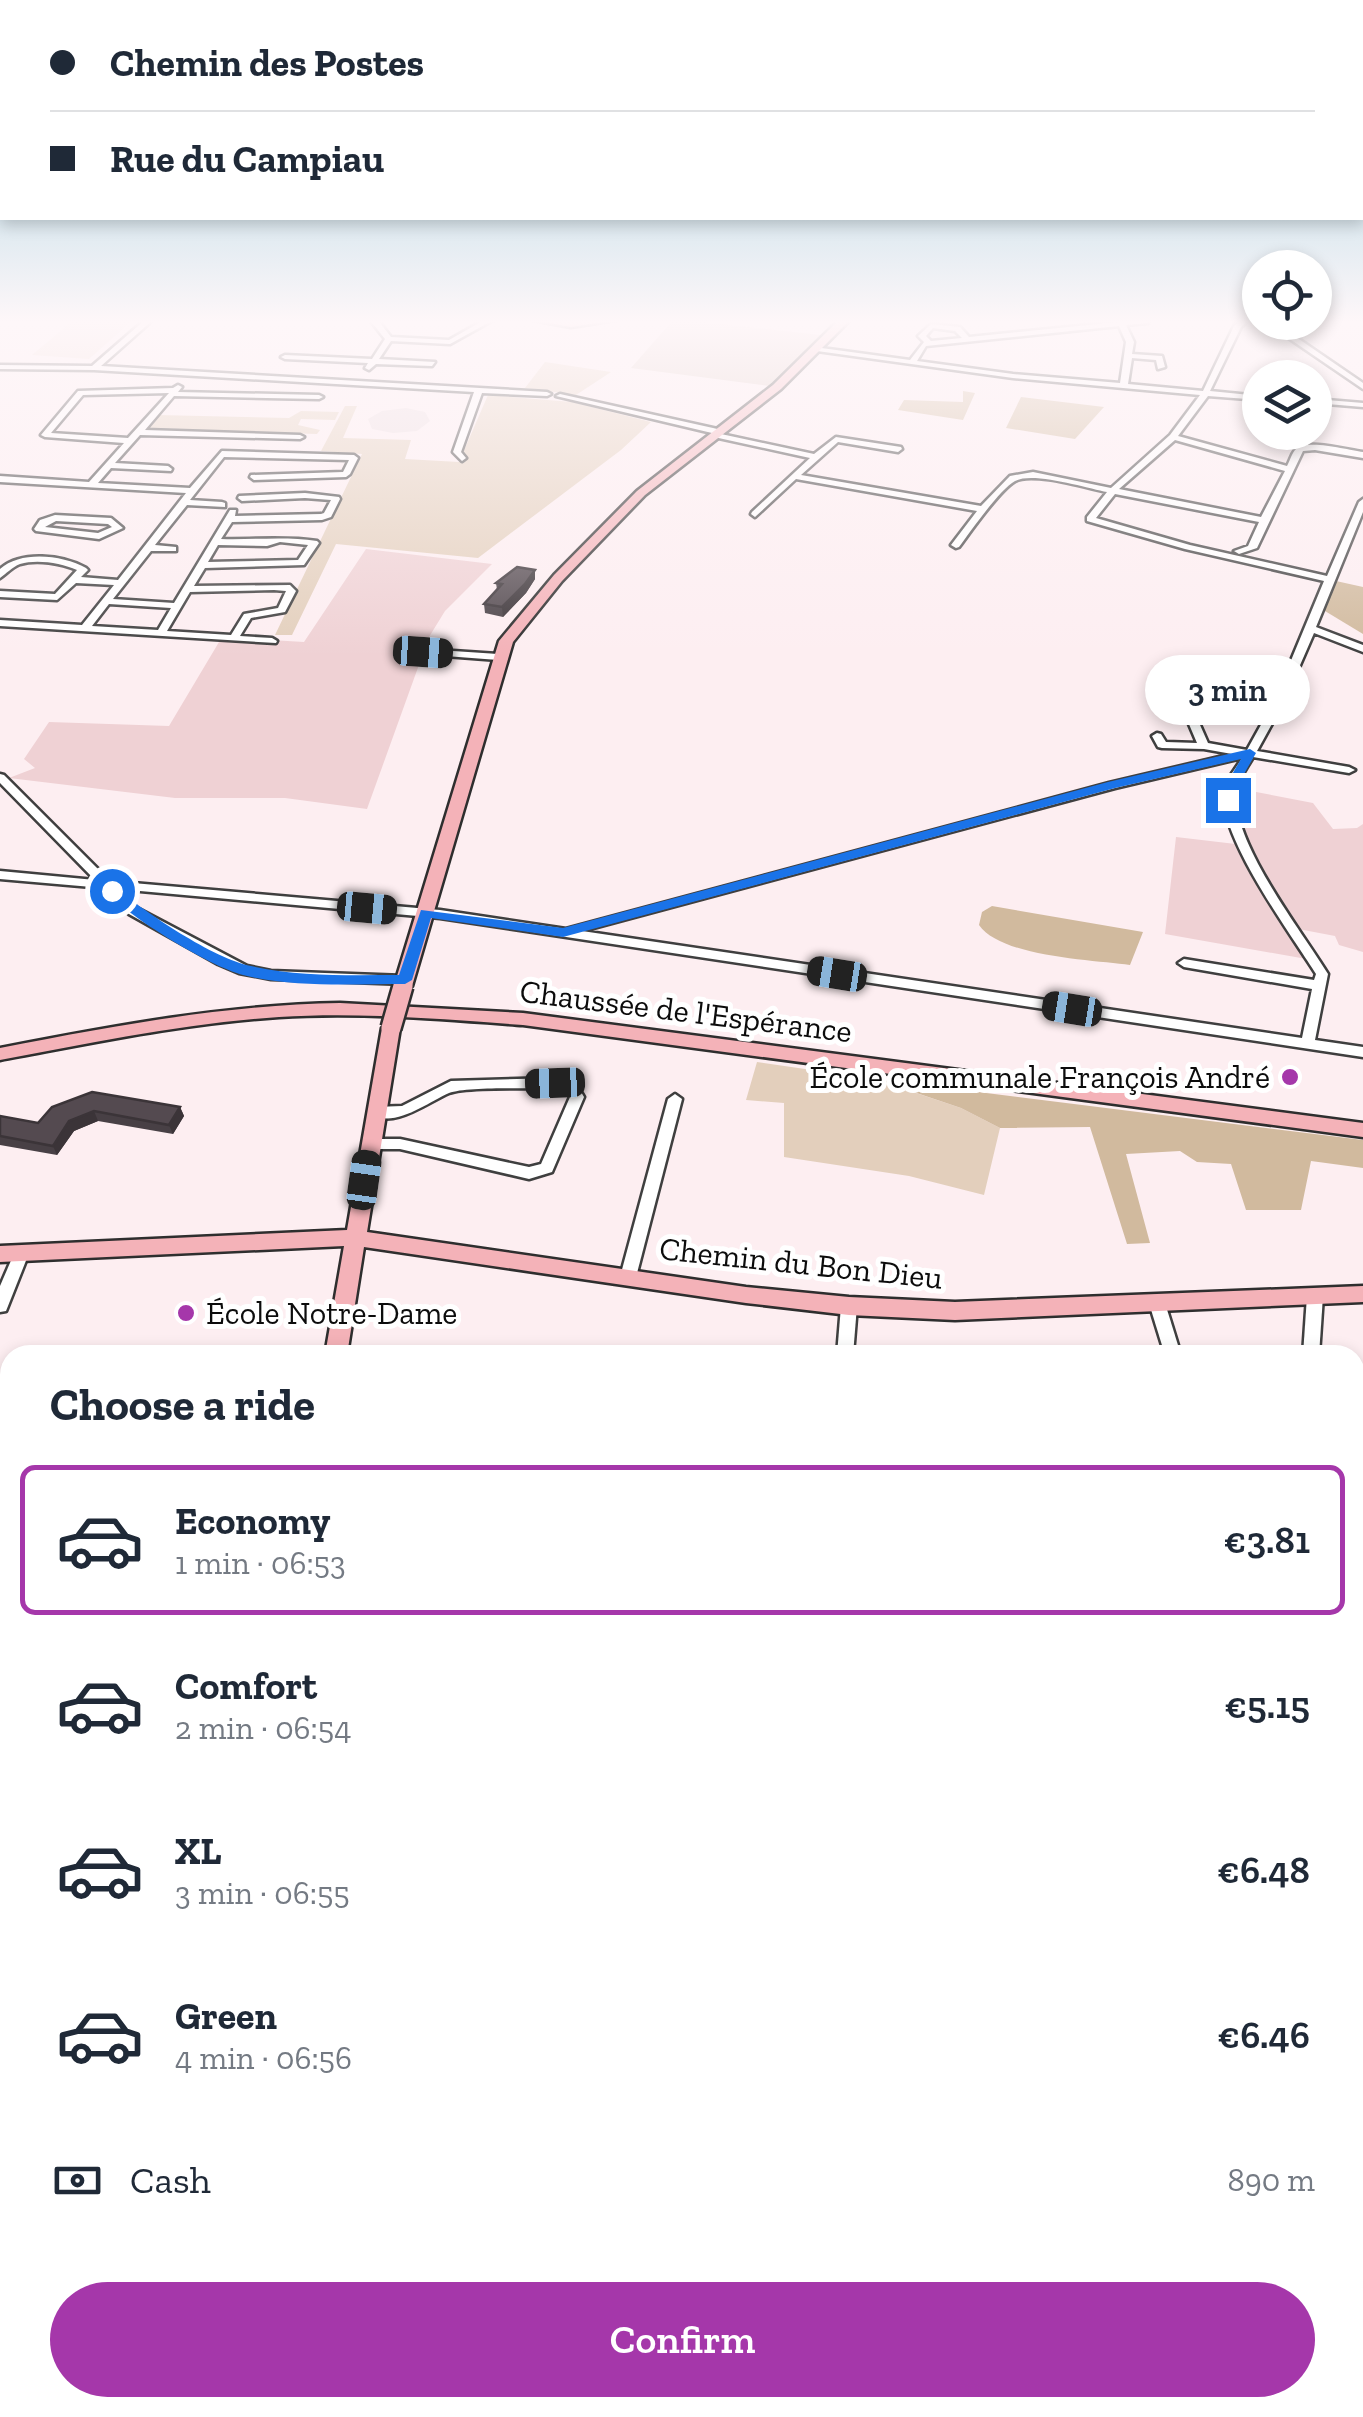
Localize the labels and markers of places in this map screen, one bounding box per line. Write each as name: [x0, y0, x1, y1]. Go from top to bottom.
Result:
place label: École communale François André: [809, 1058, 1270, 1096]
marker: École communale François André: [1279, 1066, 1301, 1088]
place label: École Notre-Dame: [206, 1294, 457, 1332]
marker: École Notre-Dame: [175, 1302, 197, 1324]

